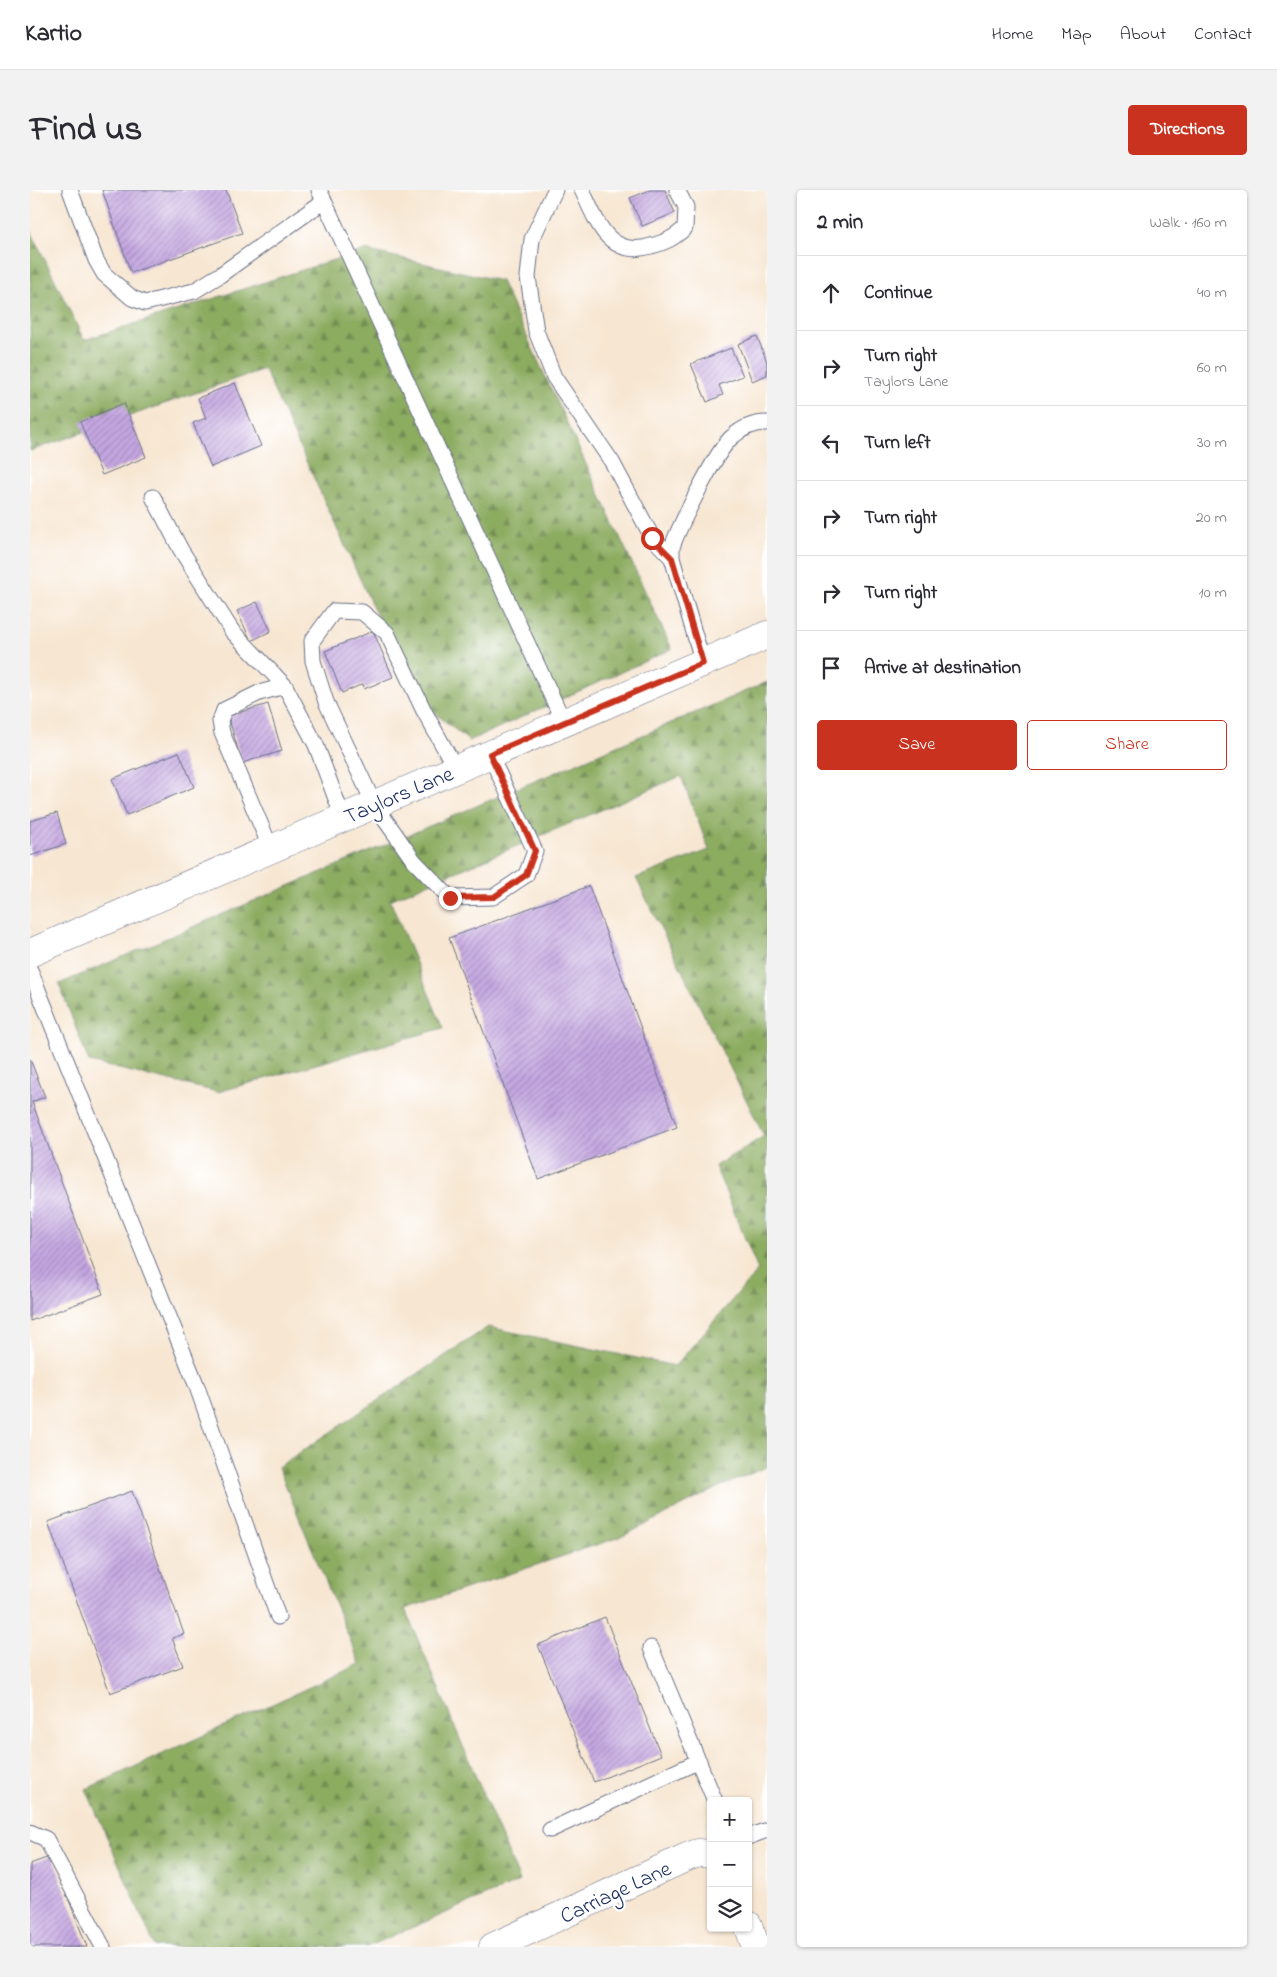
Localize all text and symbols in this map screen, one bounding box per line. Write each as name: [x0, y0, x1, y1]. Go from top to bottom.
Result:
text: Kartio: [25, 17, 82, 52]
text: Home: [992, 22, 1033, 48]
text: Map: [1061, 22, 1092, 48]
text: About: [1120, 22, 1166, 48]
text: Contact: [1194, 22, 1252, 48]
text: Find us: [30, 105, 142, 156]
button: Directions: [1128, 105, 1247, 155]
text: 2 min: [817, 208, 863, 238]
text: Walk · 160 m: [1149, 211, 1227, 235]
icon: ahead: [817, 279, 845, 307]
text: Continue: [864, 280, 932, 307]
text: 40 m: [1197, 281, 1227, 305]
text: Turn right: [864, 343, 937, 370]
icon: right: [817, 354, 845, 382]
text: 60 m: [1197, 356, 1227, 380]
text: Taylors Lane: [864, 370, 948, 394]
icon: left: [817, 429, 845, 457]
text: Turn left: [864, 430, 931, 457]
text: 30 m: [1197, 431, 1227, 455]
icon: right: [817, 504, 845, 532]
text: Turn right: [864, 505, 937, 532]
text: 20 m: [1196, 506, 1227, 530]
route start: [641, 527, 664, 550]
icon: right: [817, 579, 845, 607]
text: Turn right: [864, 580, 937, 607]
text: 10 m: [1199, 581, 1227, 605]
icon: arrive: [817, 654, 845, 682]
text: Arrive at destination: [864, 655, 1021, 682]
button: Save: [817, 720, 1017, 770]
button: Share: [1027, 720, 1227, 770]
street label: Taylors Lane: [339, 759, 459, 835]
route end: [439, 887, 462, 910]
map controls: [707, 1797, 752, 1932]
button: +: [707, 1797, 752, 1842]
button: −: [707, 1842, 752, 1887]
street label: Carriage Lane: [555, 1854, 678, 1934]
button: layers: [707, 1887, 752, 1932]

